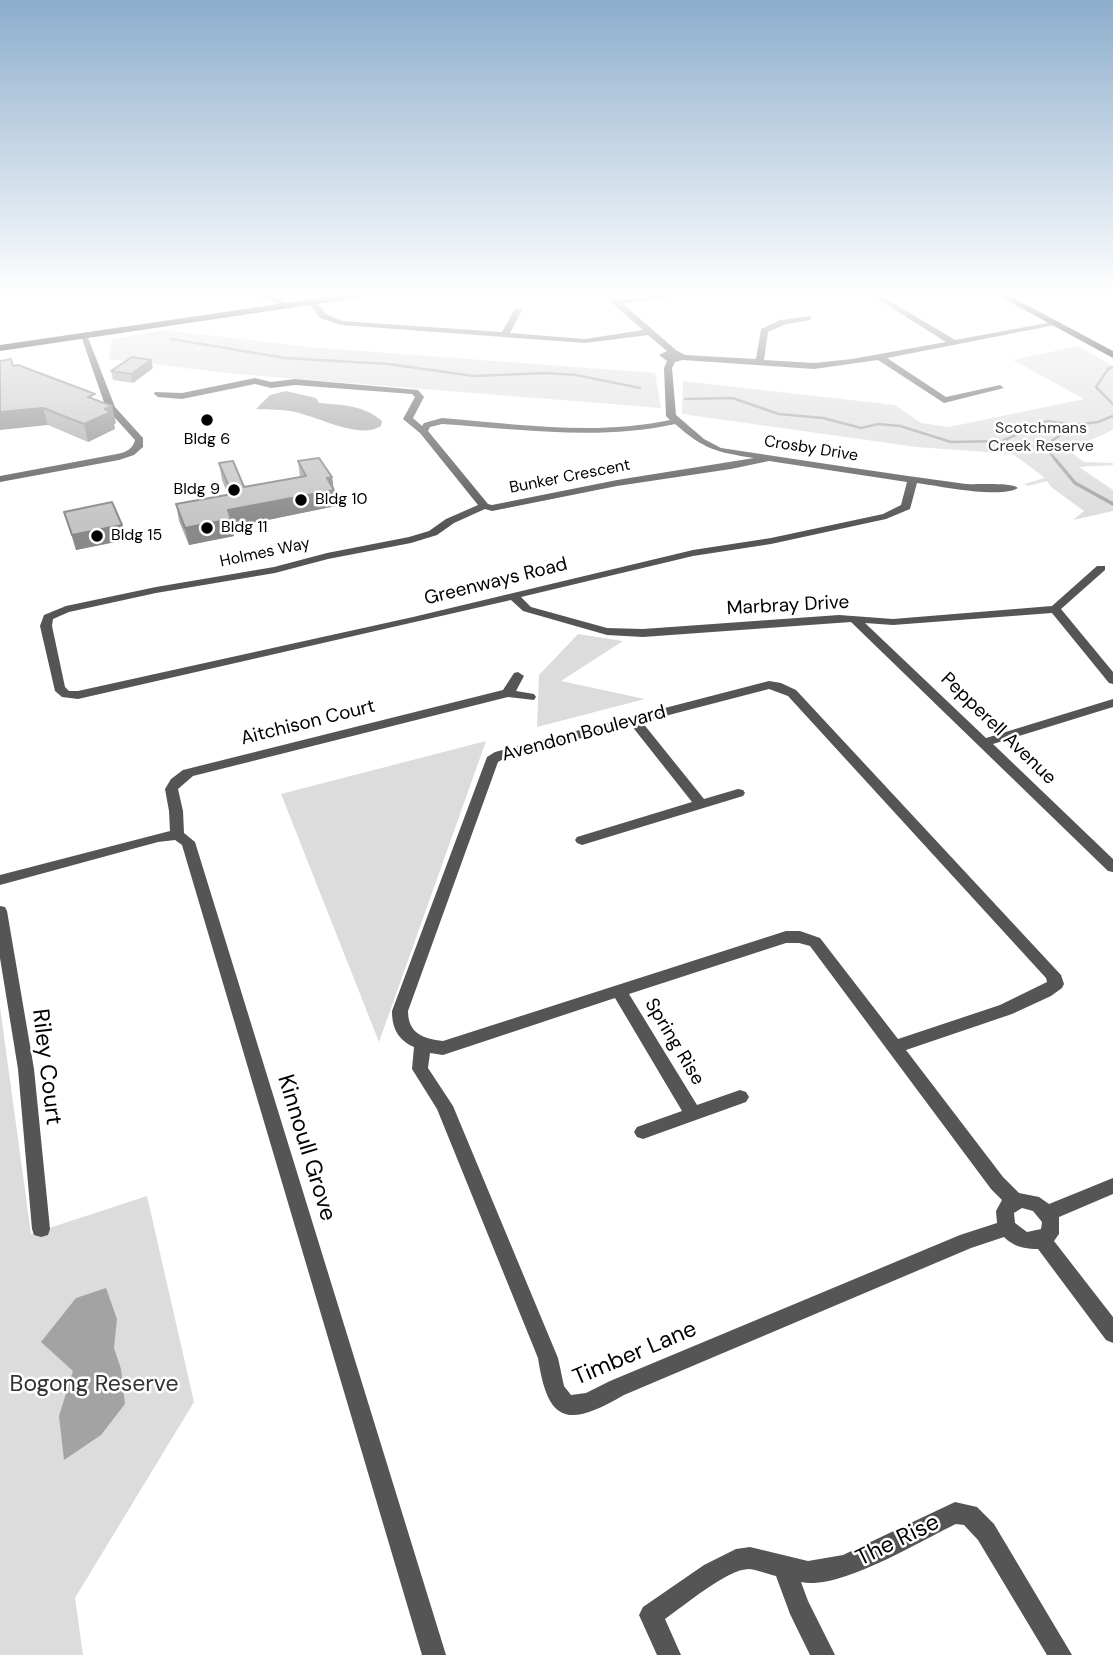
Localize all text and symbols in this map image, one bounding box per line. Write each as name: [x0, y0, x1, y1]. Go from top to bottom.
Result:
marker: Bldg 6: [199, 412, 215, 428]
park label: Scotchmans Creek Reserve: [988, 419, 1094, 457]
place label: Bldg 6: [184, 430, 230, 450]
street label: Crosby Drive: [763, 432, 859, 466]
street label: Bunker Crescent: [508, 456, 632, 498]
place label: Bldg 9: [174, 480, 220, 500]
marker: Bldg 9: [226, 482, 242, 498]
place label: Bldg 10: [315, 490, 367, 510]
marker: Bldg 10: [293, 492, 309, 508]
place label: Bldg 11: [221, 518, 267, 538]
marker: Bldg 11: [199, 520, 215, 536]
place label: Bldg 15: [111, 526, 162, 546]
marker: Bldg 15: [89, 528, 105, 544]
street label: Holmes Way: [218, 534, 312, 572]
street label: Greenways Road: [422, 553, 570, 611]
street label: Marbray Drive: [726, 591, 850, 621]
street label: Pepperell Avenue: [936, 668, 1060, 790]
street label: Aitchison Court: [238, 695, 378, 751]
street label: Avendon Boulevard: [500, 701, 668, 767]
street label: Spring Rise: [639, 994, 709, 1090]
street label: Riley Court: [25, 1007, 67, 1127]
street label: Kinnoull Grove: [271, 1071, 341, 1225]
street label: Timber Lane: [569, 1316, 701, 1392]
park label: Bogong Reserve: [10, 1371, 178, 1399]
street label: The Rise: [852, 1509, 944, 1573]

